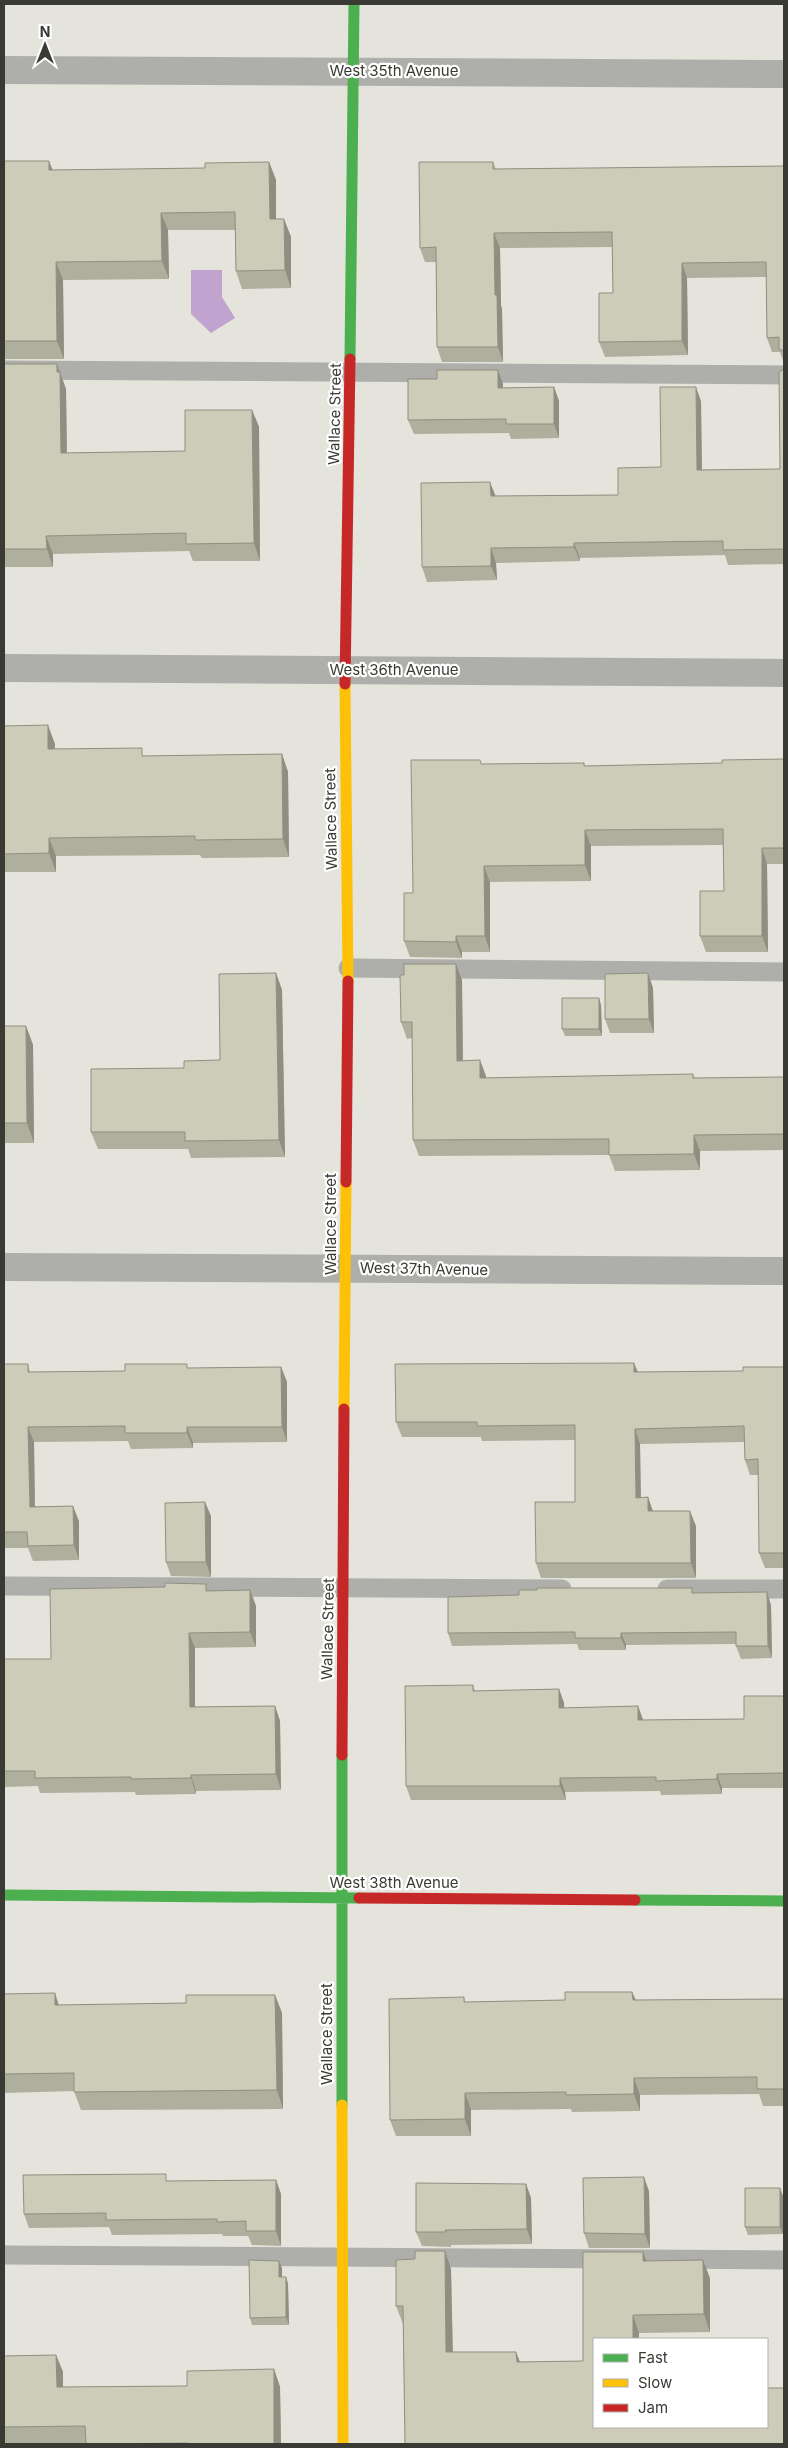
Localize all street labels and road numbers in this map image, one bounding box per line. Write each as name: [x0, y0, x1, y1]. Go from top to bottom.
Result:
street label: West 35th Avenue: [330, 61, 458, 80]
street label: Wallace Street: [324, 363, 345, 465]
street label: West 36th Avenue: [329, 660, 459, 679]
street label: Wallace Street: [320, 768, 341, 870]
street label: Wallace Street: [321, 1173, 340, 1275]
street label: West 37th Avenue: [360, 1258, 488, 1279]
street label: Wallace Street: [317, 1578, 338, 1680]
street label: West 38th Avenue: [329, 1873, 459, 1892]
street label: Wallace Street: [317, 1983, 336, 2085]

